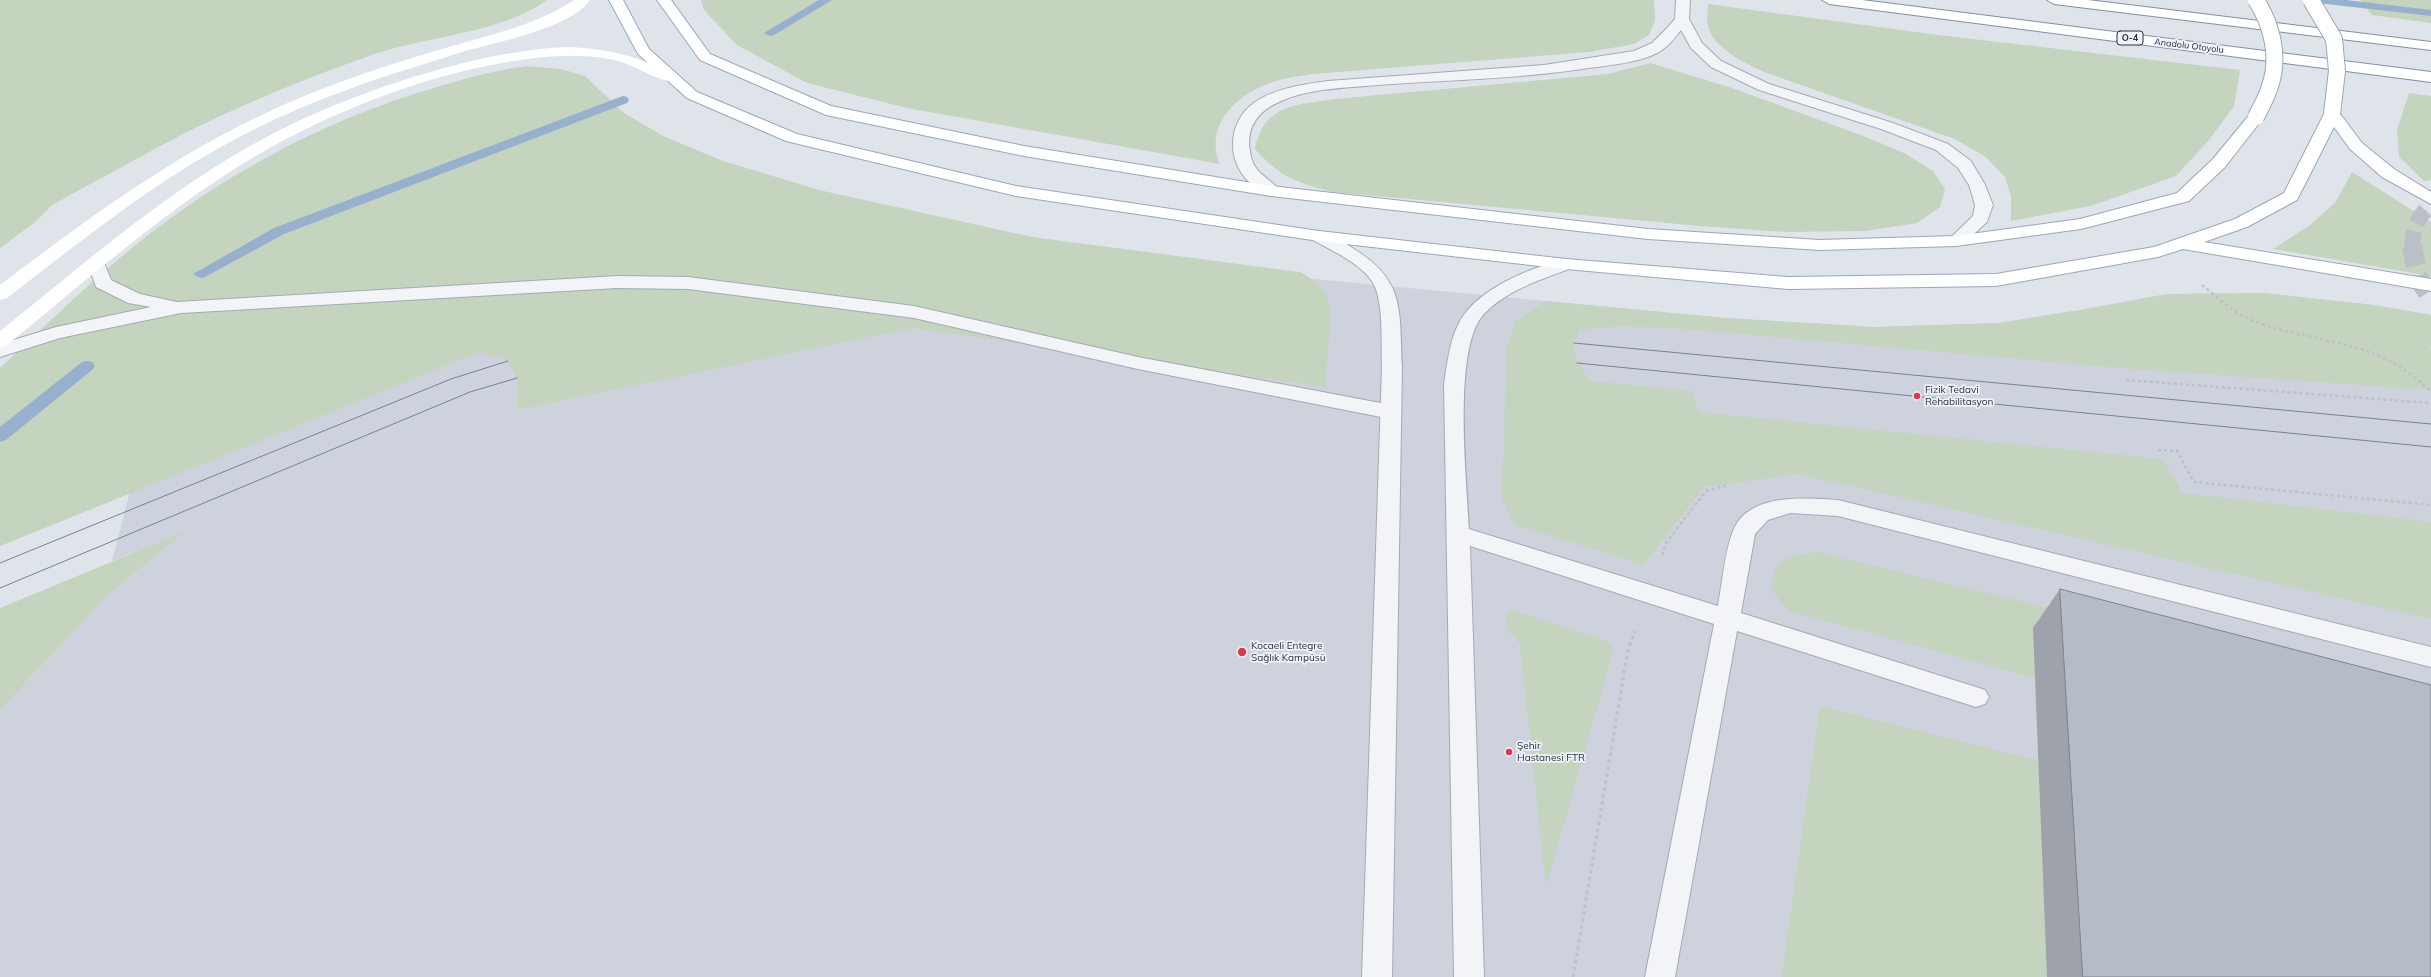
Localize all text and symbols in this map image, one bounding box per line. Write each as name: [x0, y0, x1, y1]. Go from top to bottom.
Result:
road number: O-4: [2117, 31, 2143, 45]
street label: Anadolu Otoyolu: [2154, 36, 2224, 56]
place label: Fizik Tedavi Rehabilitasyon: [1925, 384, 1993, 408]
marker: Fizik Tedavi Rehabilitasyon: [1912, 391, 1922, 401]
place label: Kocaeli Entegre Sağlık Kampüsü: [1251, 640, 1325, 664]
marker: Kocaeli Entegre Sağlık Kampüsü: [1236, 646, 1248, 658]
place label: Şehir Hastanesi FTR: [1517, 740, 1585, 764]
marker: Şehir Hastanesi FTR: [1504, 747, 1514, 757]

